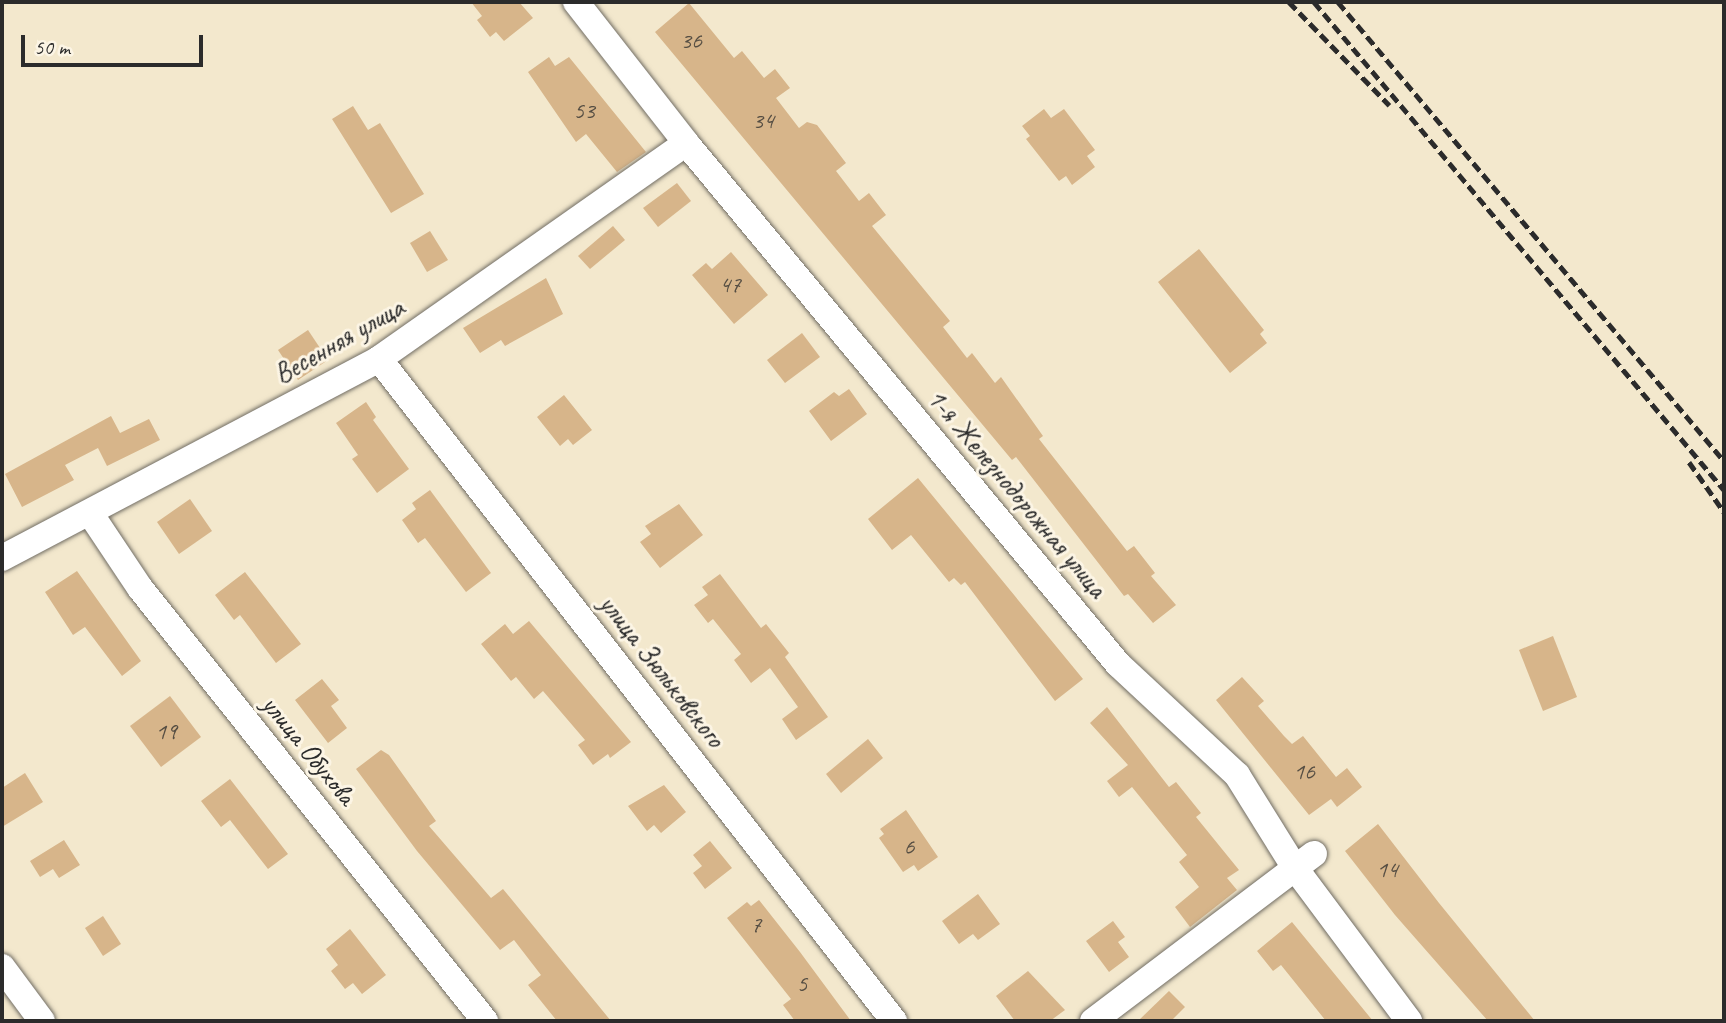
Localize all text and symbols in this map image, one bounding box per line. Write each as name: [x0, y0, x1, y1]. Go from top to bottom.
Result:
scale bar: [24, 21, 206, 65]
house number: 36: [680, 27, 702, 55]
text: 50 m: [34, 34, 70, 60]
house number: 53: [573, 97, 595, 125]
house number: 34: [752, 107, 774, 135]
house number: 47: [719, 271, 741, 299]
street label: Весенняя улица: [268, 290, 410, 392]
street label: 1-я Железнодорожная улица: [919, 380, 1115, 606]
street label: улица Зюльковского: [592, 589, 732, 753]
street label: улица Обухова: [255, 688, 363, 812]
house number: 19: [155, 718, 177, 746]
house number: 16: [1293, 758, 1315, 786]
house number: 6: [904, 833, 914, 861]
house number: 14: [1376, 856, 1398, 884]
house number: 7: [751, 911, 761, 939]
house number: 5: [797, 970, 807, 998]

